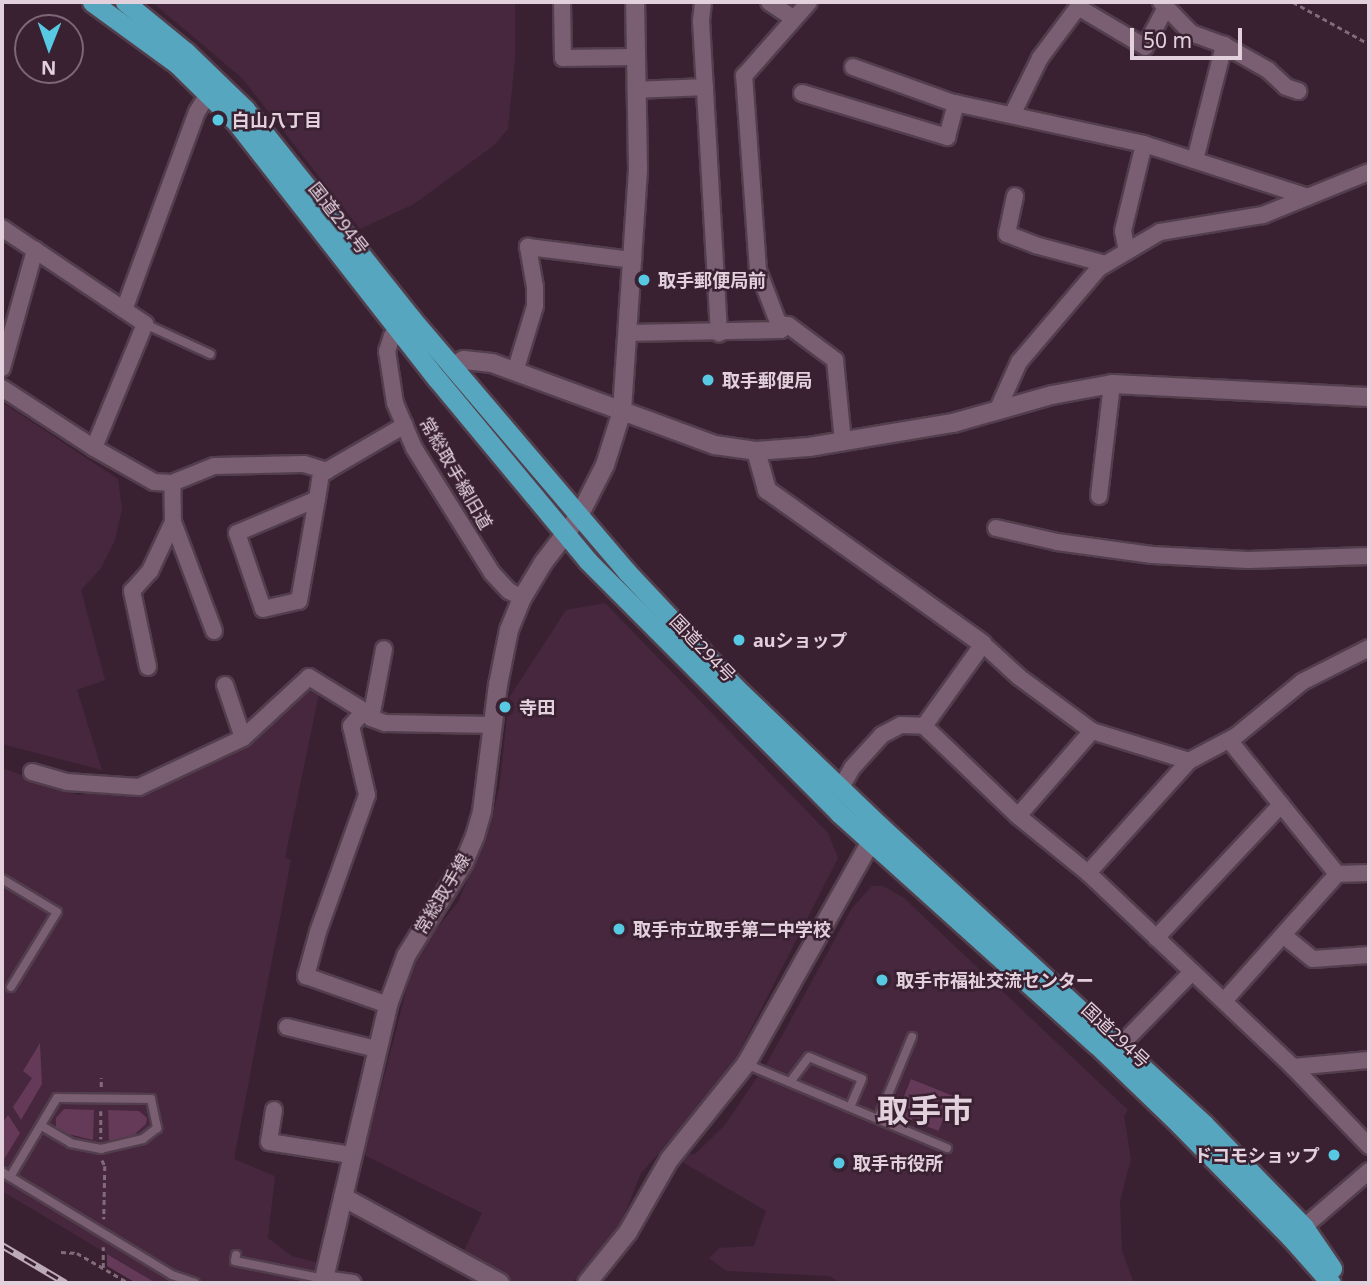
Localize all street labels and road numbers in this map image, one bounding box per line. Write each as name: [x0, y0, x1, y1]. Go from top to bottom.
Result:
street label: 国道294号: [304, 178, 374, 258]
street label: 常総取手線旧道: [415, 413, 497, 533]
street label: 国道294号: [666, 610, 740, 686]
street label: 常総取手線: [410, 850, 474, 938]
street label: 国道294号: [1078, 998, 1154, 1072]

